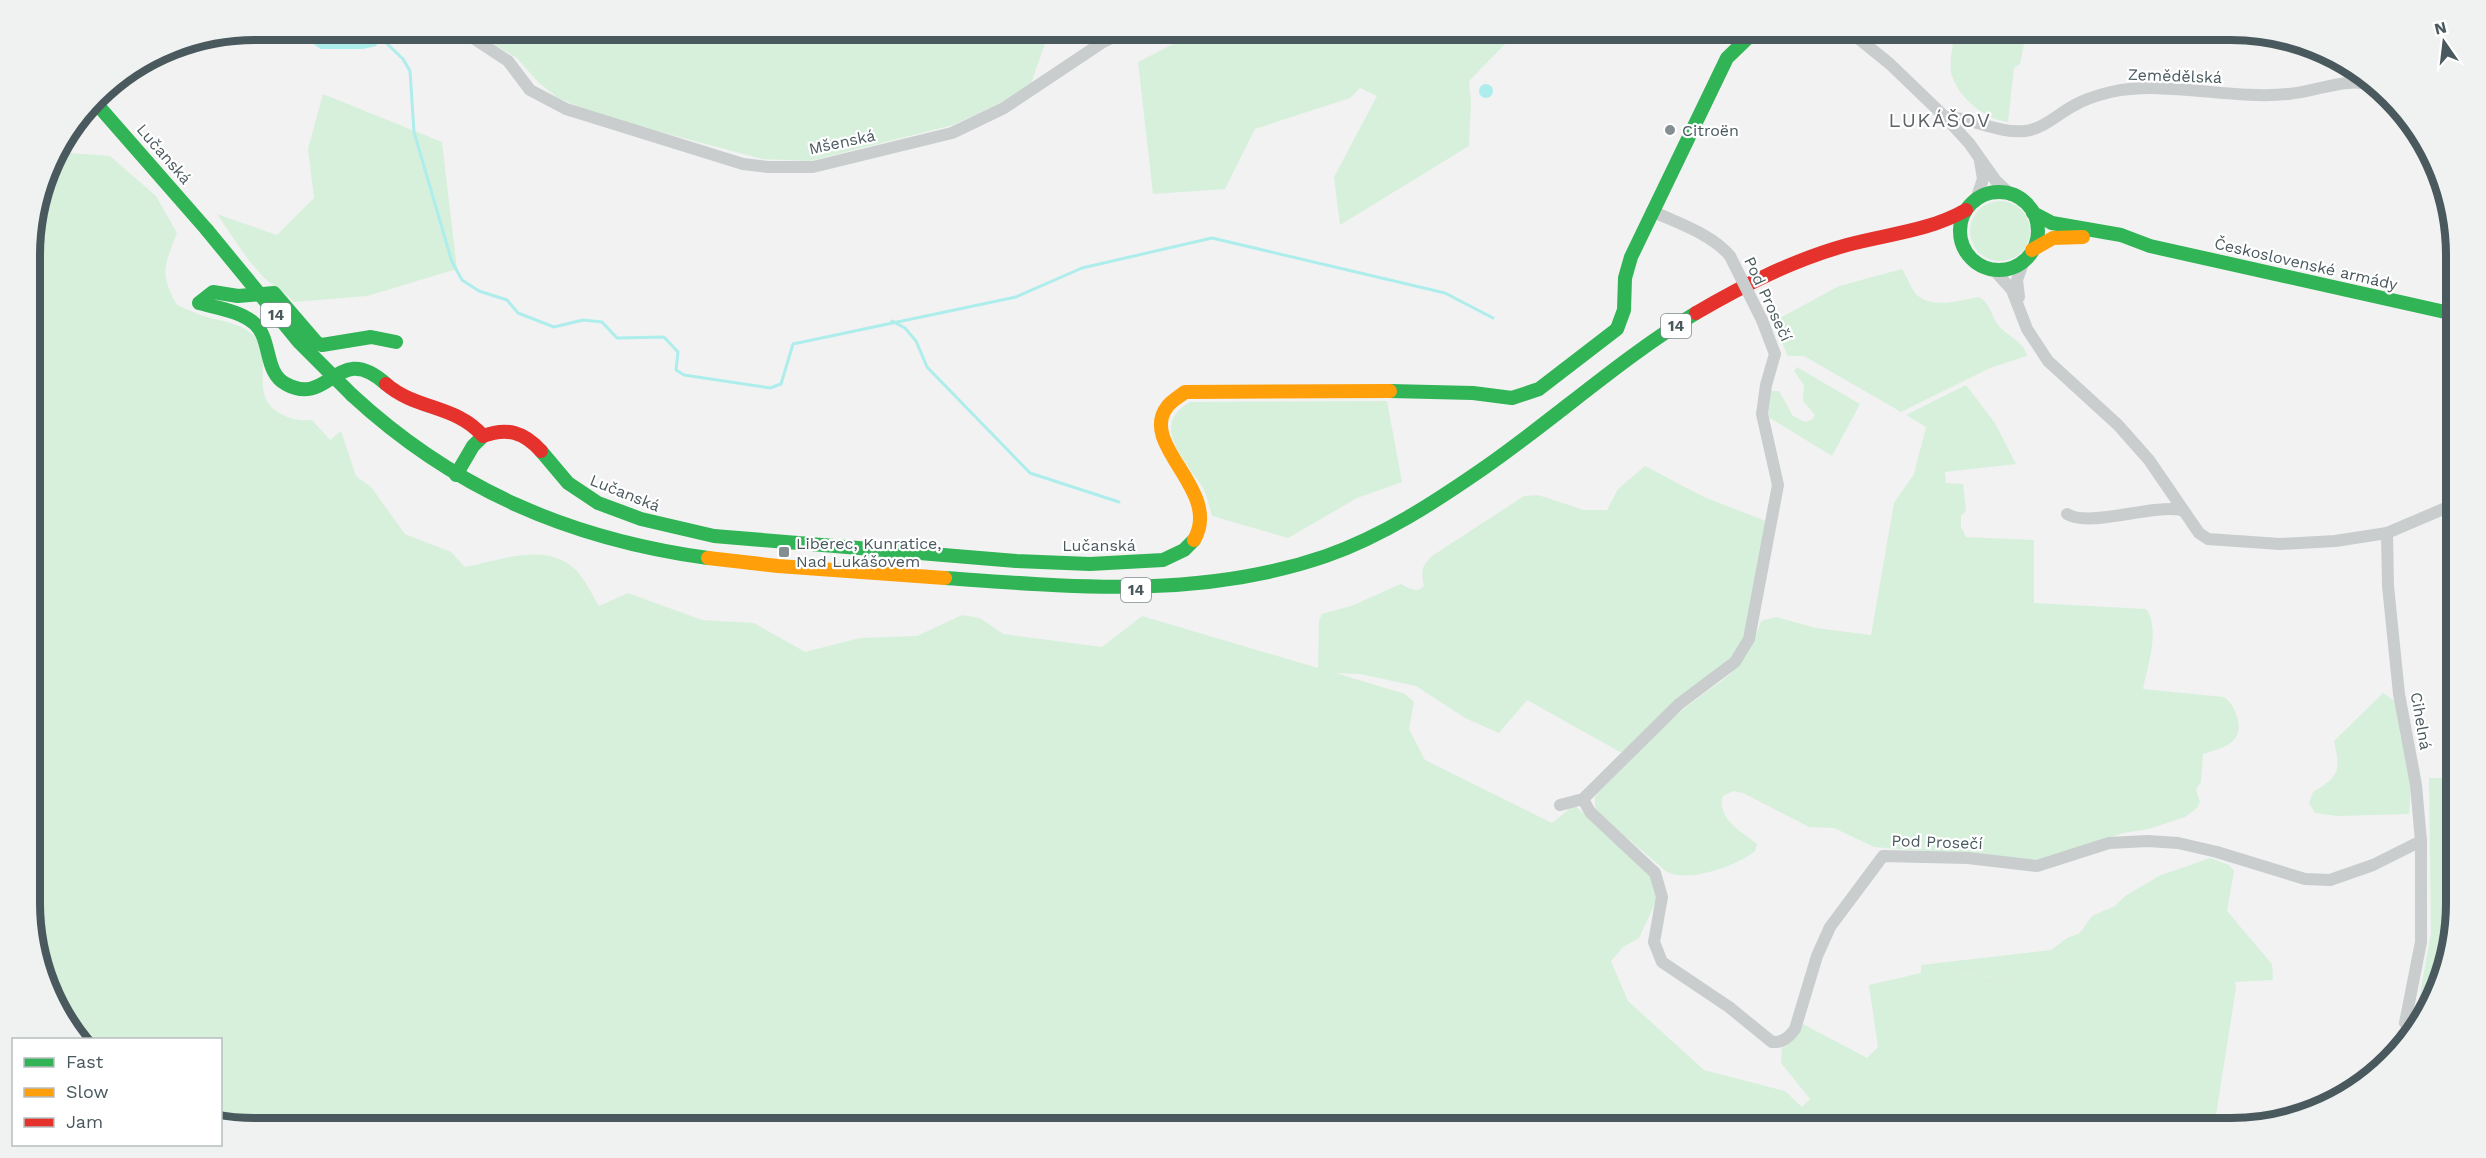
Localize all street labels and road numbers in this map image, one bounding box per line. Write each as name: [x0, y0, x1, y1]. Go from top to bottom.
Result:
street label: Zemědělská: [2128, 65, 2222, 87]
street label: Lučanská: [133, 120, 195, 188]
street label: Mšenská: [807, 126, 877, 158]
street label: Československé armády: [2213, 234, 2400, 295]
street label: Pod Prosečí: [1740, 254, 1796, 344]
road number: 14: [261, 303, 291, 327]
road number: 14: [1661, 314, 1691, 338]
street label: Lučanská: [587, 470, 663, 516]
street label: Lučanská: [1062, 536, 1136, 555]
road number: 14: [1121, 578, 1151, 602]
street label: Cihelná: [2407, 691, 2435, 751]
street label: Pod Prosečí: [1891, 831, 1983, 853]

